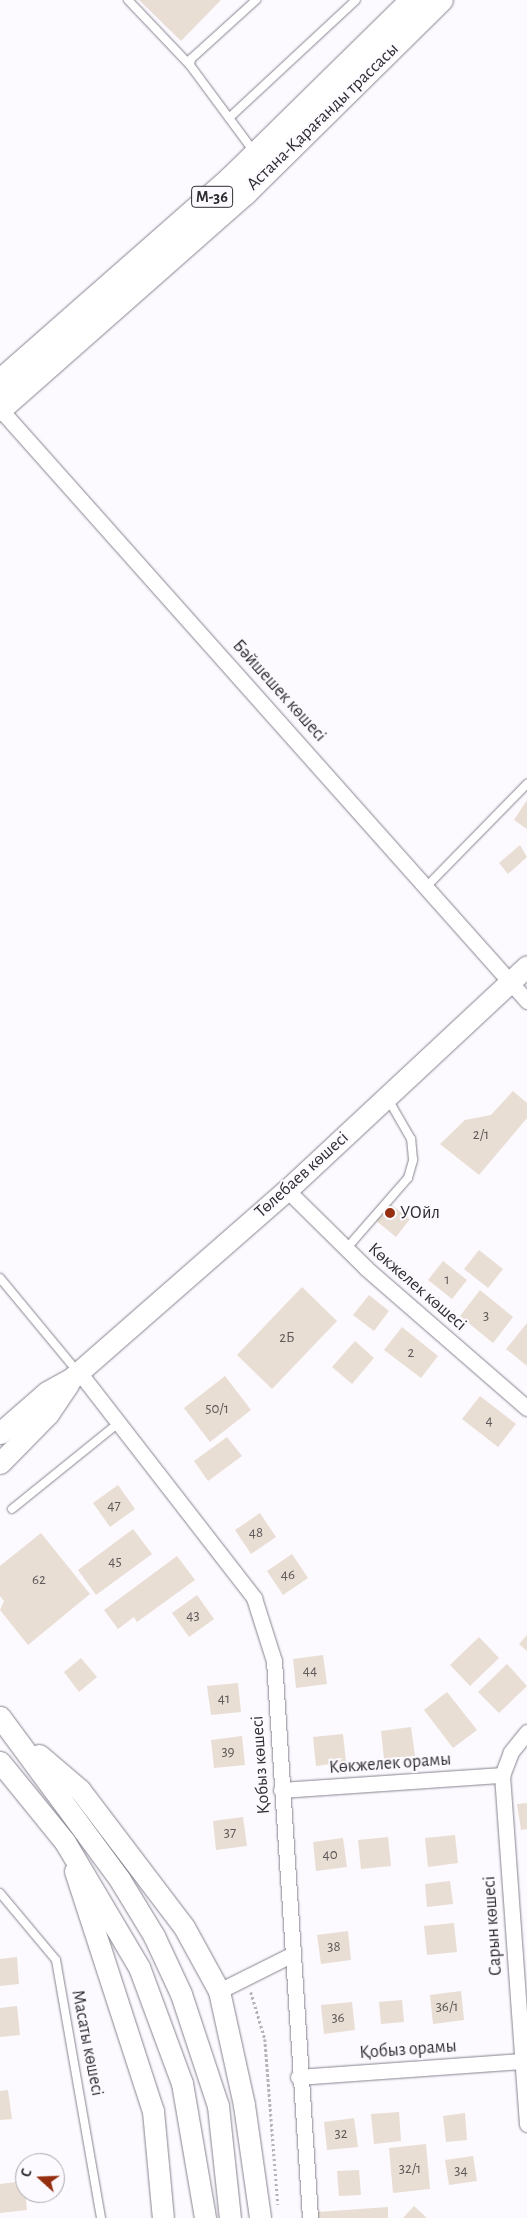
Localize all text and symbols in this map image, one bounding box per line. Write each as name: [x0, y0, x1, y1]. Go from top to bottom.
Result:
street label: Астана-Қарағанды трассасы: [242, 39, 404, 195]
road number: M-36: [191, 183, 233, 210]
street label: Бәйшешек көшесі: [227, 635, 331, 747]
house number: 2/1: [473, 1126, 489, 1144]
street label: Төлебаев көшесі: [251, 1127, 353, 1223]
place label: УОйл: [400, 1202, 440, 1224]
marker: УОйл: [384, 1207, 396, 1219]
street label: Көкжелек көшесі: [363, 1238, 471, 1336]
house number: 1: [444, 1271, 450, 1289]
house number: 3: [483, 1307, 489, 1325]
house number: 2Б: [279, 1329, 295, 1347]
house number: 2: [408, 1344, 414, 1362]
house number: 50/1: [205, 1400, 229, 1418]
house number: 4: [485, 1412, 493, 1430]
house number: 47: [107, 1497, 121, 1515]
house number: 48: [249, 1524, 263, 1542]
house number: 45: [108, 1553, 122, 1571]
house number: 46: [281, 1566, 295, 1584]
house number: 62: [32, 1571, 46, 1589]
house number: 43: [186, 1607, 200, 1625]
house number: 44: [303, 1662, 317, 1680]
house number: 41: [218, 1690, 230, 1708]
street label: Қобыз көшесі: [247, 1715, 275, 1815]
house number: 39: [221, 1743, 235, 1761]
street label: Көкжелек орамы: [328, 1749, 452, 1779]
house number: 37: [224, 1824, 236, 1842]
house number: 40: [322, 1846, 338, 1864]
street label: Сарын көшесі: [479, 1875, 507, 1977]
house number: 38: [327, 1938, 341, 1956]
street label: Масаты көшесі: [66, 1988, 108, 2098]
house number: 36/1: [436, 1998, 458, 2016]
house number: 36: [331, 2009, 345, 2027]
street label: Қобыз орамы: [359, 2036, 457, 2064]
house number: 32: [334, 2125, 348, 2143]
north arrow: [15, 2153, 65, 2203]
house number: 32/1: [399, 2160, 421, 2178]
house number: 34: [454, 2162, 468, 2180]
text: С: [19, 2167, 35, 2179]

